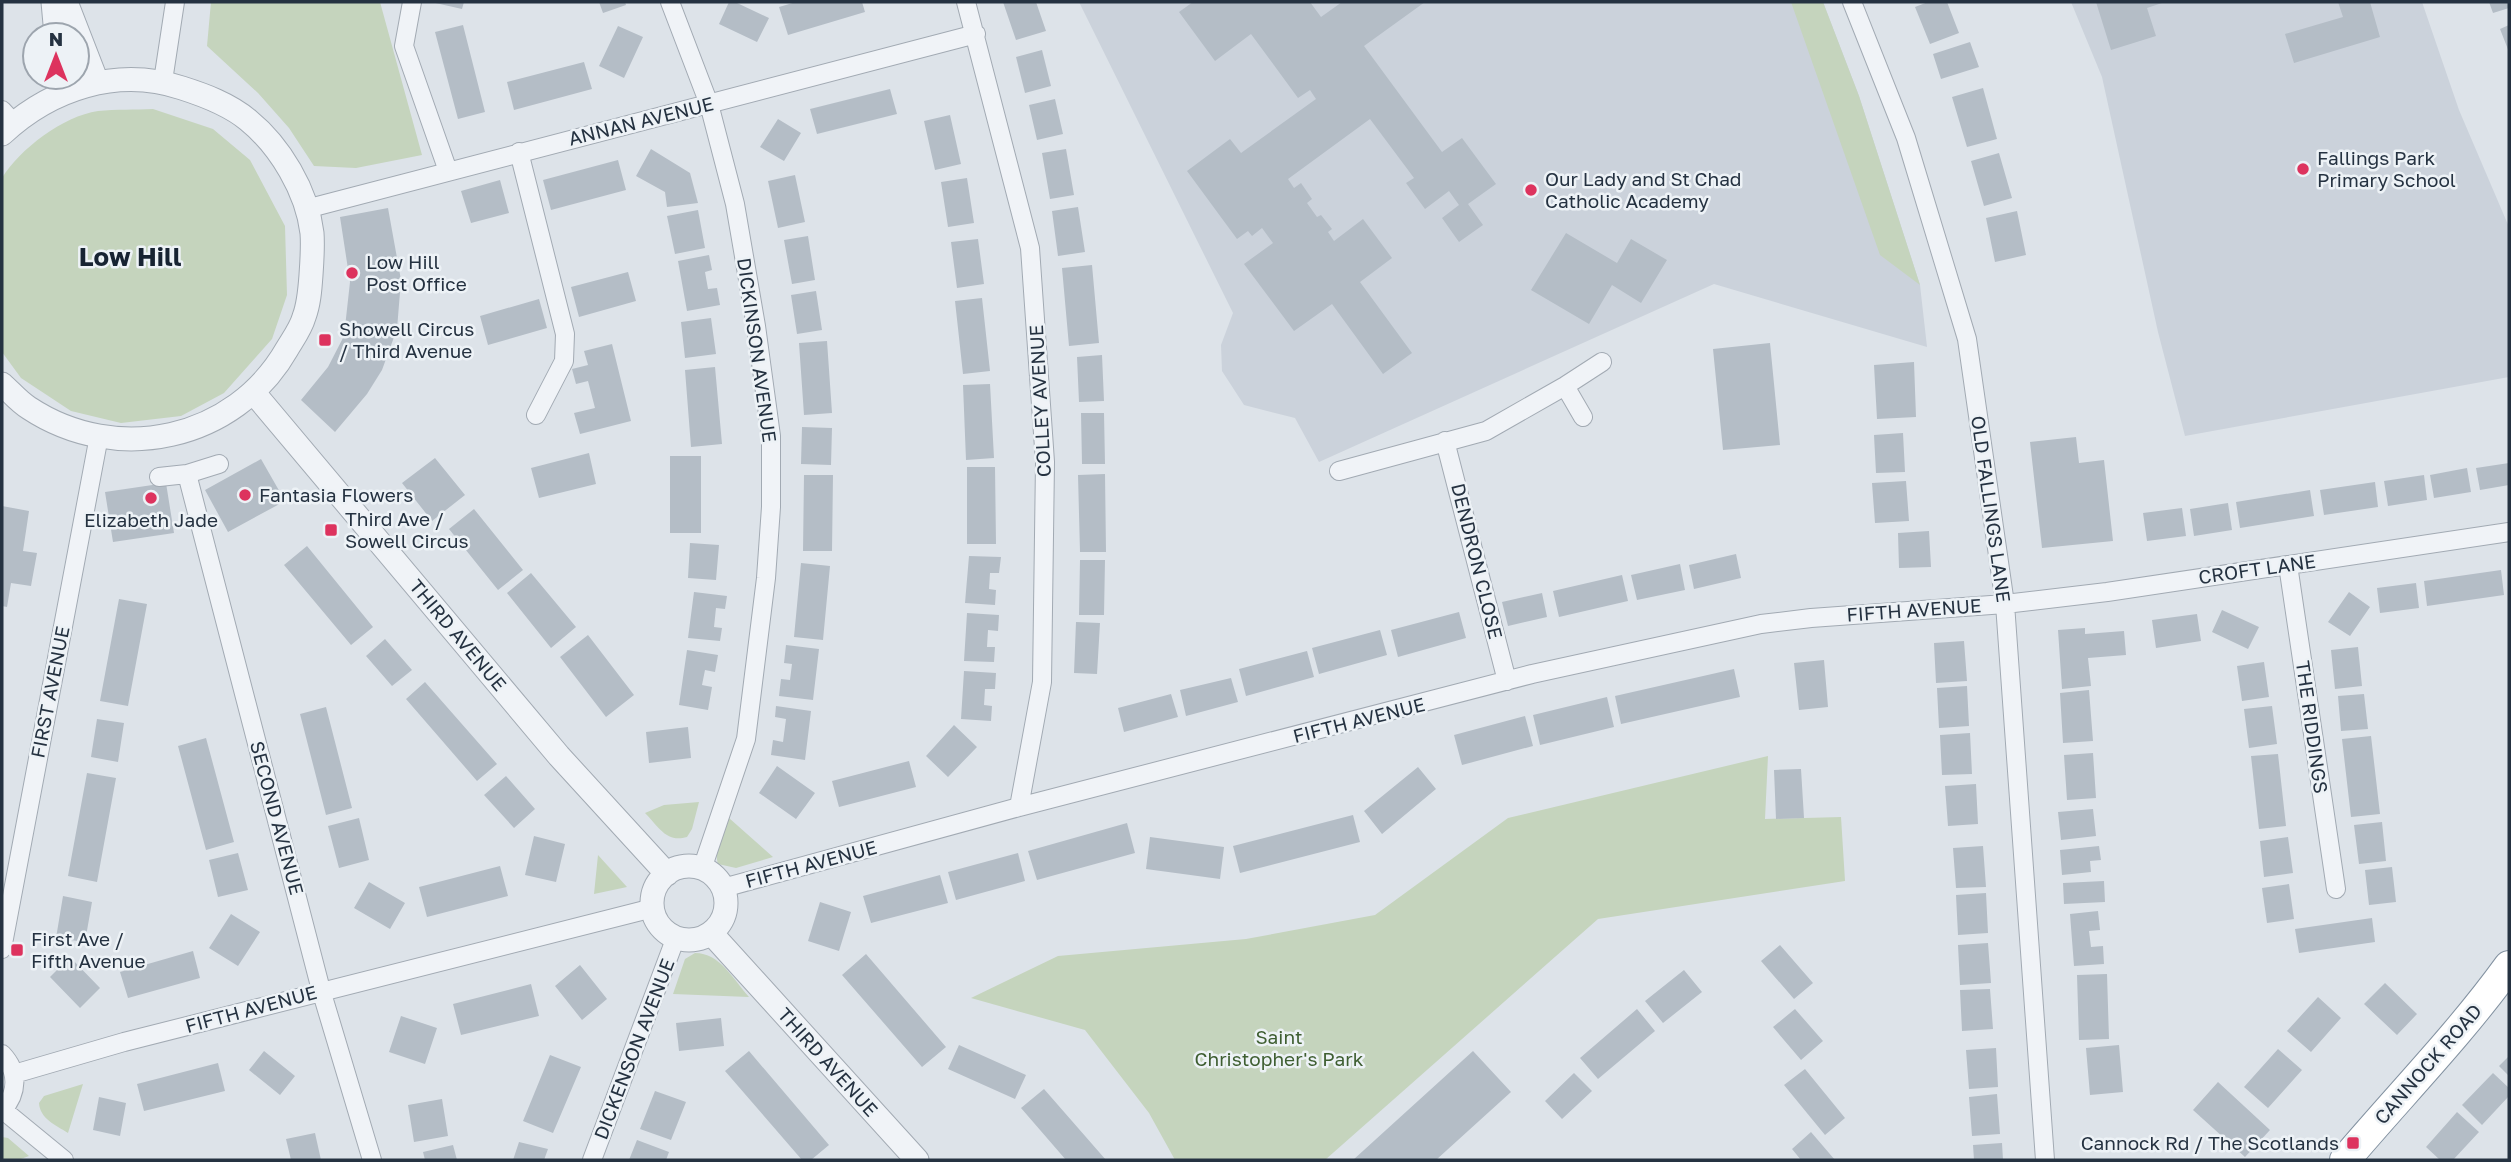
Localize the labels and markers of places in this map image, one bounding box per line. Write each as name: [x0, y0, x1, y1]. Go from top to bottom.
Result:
place label: Fallings Park Primary School: [2317, 146, 2456, 191]
marker: Fallings Park Primary School: [2295, 161, 2311, 177]
place label: Our Lady and St Chad Catholic Academy: [1545, 167, 1742, 212]
marker: Our Lady and St Chad Catholic Academy: [1523, 182, 1539, 198]
place label: Low Hill Post Office: [366, 250, 467, 295]
marker: Low Hill Post Office: [344, 265, 360, 281]
place label: Showell Circus / Third Avenue: [339, 317, 474, 362]
marker: Showell Circus / Third Avenue: [317, 332, 333, 348]
place label: Fantasia Flowers: [259, 483, 413, 506]
marker: Fantasia Flowers: [237, 487, 253, 503]
marker: Elizabeth Jade: [143, 490, 159, 506]
place label: Third Ave / Sowell Circus: [345, 507, 469, 552]
place label: Elizabeth Jade: [84, 508, 218, 531]
marker: Third Ave / Sowell Circus: [323, 522, 339, 538]
place label: First Ave / Fifth Avenue: [31, 927, 146, 972]
marker: First Ave / Fifth Avenue: [9, 942, 25, 958]
place label: Cannock Rd / The Scotlands: [2081, 1131, 2339, 1154]
marker: Cannock Rd / The Scotlands: [2345, 1135, 2361, 1151]

